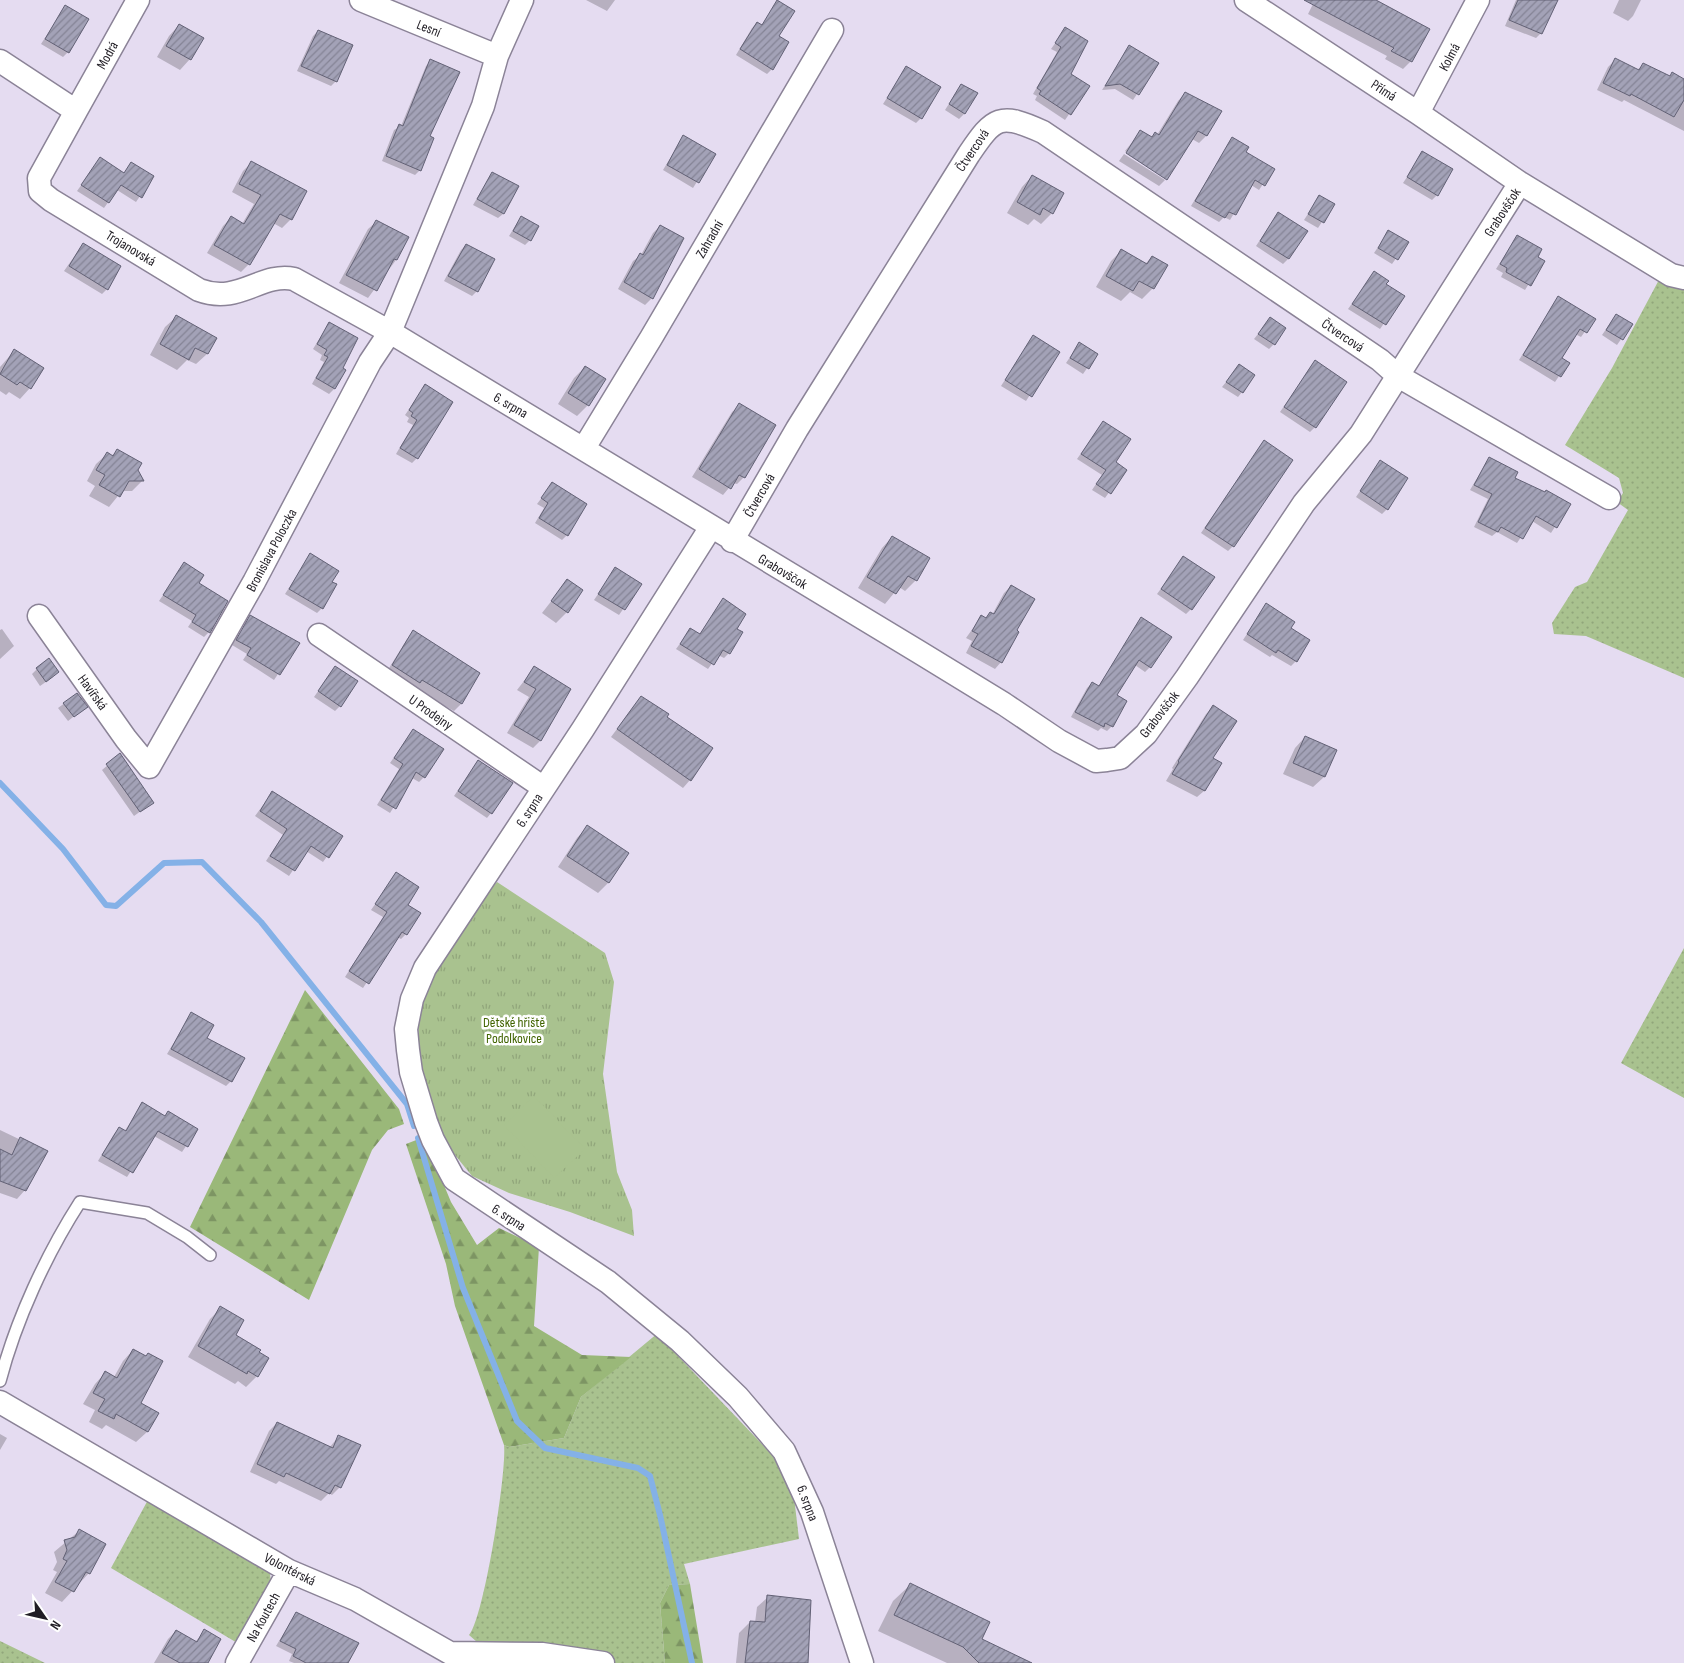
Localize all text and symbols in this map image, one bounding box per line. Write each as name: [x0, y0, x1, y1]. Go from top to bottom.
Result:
street label: Lesní: [414, 16, 444, 41]
street label: Modrá: [93, 38, 122, 72]
street label: Kolmá: [1435, 40, 1464, 74]
street label: Přímá: [1368, 76, 1400, 105]
street label: Čtvercová: [952, 126, 993, 175]
street label: Grabovščok: [1480, 184, 1525, 240]
street label: Zahradní: [692, 217, 727, 261]
street label: Trojanovská: [103, 227, 159, 270]
street label: Čtvercová: [1318, 315, 1367, 356]
street label: 6. srpna: [491, 389, 531, 422]
street label: Čtvercová: [740, 470, 779, 520]
street label: Bronislava Poloczka: [242, 506, 300, 595]
street label: Grabovščok: [755, 550, 811, 593]
street label: Havířská: [74, 671, 111, 713]
street label: Grabovščok: [1136, 687, 1183, 741]
street label: U Prodejny: [405, 691, 457, 734]
street label: 6. srpna: [512, 790, 547, 830]
park label: Dětské hřiště Podolkovice: [483, 1014, 545, 1047]
street label: 6. srpna: [489, 1200, 529, 1235]
street label: 6. srpna: [793, 1483, 822, 1523]
street label: Volontérská: [261, 1549, 318, 1590]
street label: Na Koutech: [243, 1590, 284, 1645]
north arrow: [20, 1593, 70, 1643]
text: N: [46, 1617, 65, 1633]

